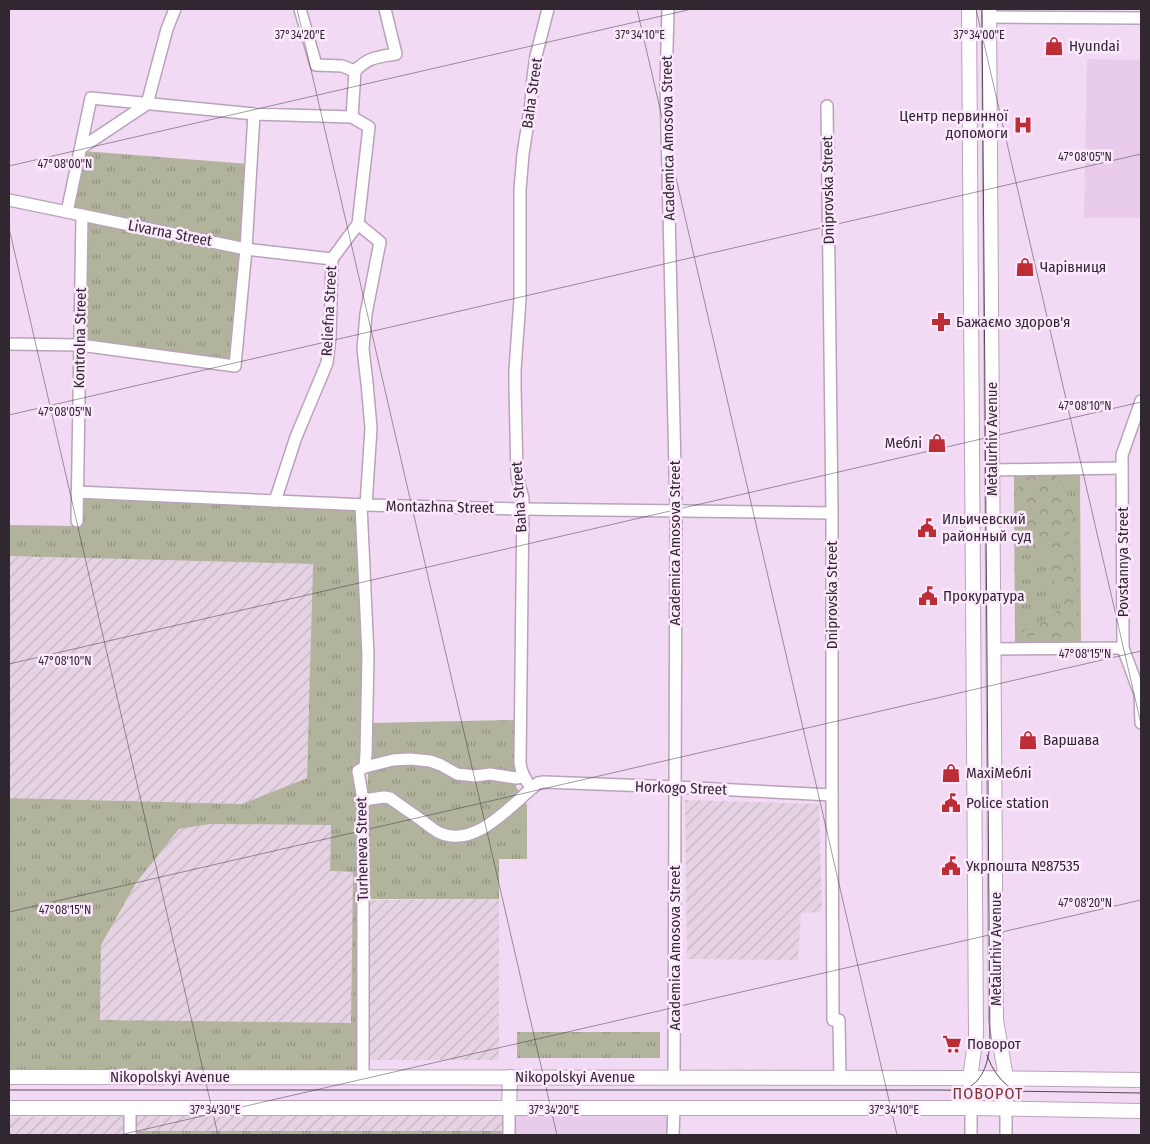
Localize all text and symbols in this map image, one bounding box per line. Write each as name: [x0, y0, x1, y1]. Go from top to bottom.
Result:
text: 37°34'20"E: [275, 28, 326, 42]
text: 37°34'10"E: [615, 28, 665, 42]
text: 37°34'00"E: [953, 28, 1005, 42]
shop icon: Hyundai: [1043, 35, 1065, 57]
place label: Hyundai: [1069, 37, 1120, 55]
street label: Academica Amosova Street: [658, 55, 678, 221]
street label: Baha Street: [518, 56, 546, 130]
place label: Центр первинної допомоги: [899, 107, 1009, 142]
hospital icon: Центр первинної допомоги: [1012, 114, 1034, 136]
street label: Dniprovska Street: [818, 135, 838, 244]
text: 47°08'05"N: [1058, 150, 1112, 164]
text: 47°08'00"N: [38, 157, 92, 171]
street label: Livarna Street: [126, 216, 214, 250]
shop icon: Чарівниця: [1014, 256, 1036, 278]
place label: Чарівниця: [1040, 258, 1106, 276]
street label: Reliefna Street: [318, 265, 340, 357]
street label: Kontrolna Street: [70, 287, 90, 389]
pharmacy icon: Бажаємо здоров'я: [930, 311, 952, 333]
place label: Бажаємо здоров'я: [956, 313, 1070, 331]
street label: Metalurhiv Avenue: [983, 382, 1001, 496]
text: 47°08'10"N: [1058, 399, 1112, 413]
text: 47°08'05"N: [38, 405, 92, 419]
shop icon: Меблі: [926, 432, 948, 454]
place label: Меблі: [885, 434, 922, 452]
street label: Academica Amosova Street: [666, 460, 684, 626]
street label: Baha Street: [508, 461, 530, 533]
street label: Montazhna Street: [386, 497, 494, 517]
street label: Povstannya Street: [1114, 507, 1132, 617]
place label: Ильичевский районный суд: [942, 510, 1031, 545]
public building icon: Ильичевский районный суд: [916, 517, 938, 539]
street label: Dniprovska Street: [823, 541, 841, 649]
public building icon: Прокуратура: [917, 585, 939, 607]
place label: Прокуратура: [943, 587, 1025, 605]
text: 47°08'15"N: [1059, 647, 1111, 661]
text: 47°08'10"N: [38, 654, 92, 668]
shop icon: Варшава: [1017, 729, 1039, 751]
place label: Варшава: [1043, 731, 1099, 749]
shop icon: MaxiМеблі: [940, 762, 962, 784]
place label: MaxiМеблі: [966, 764, 1032, 782]
street label: Horkogo Street: [635, 777, 727, 799]
public building icon: Police station: [940, 792, 962, 814]
place label: Police station: [966, 794, 1049, 812]
street label: Turheneva Street: [352, 797, 372, 901]
public building icon: Укрпошта №87535: [940, 855, 962, 877]
place label: Укрпошта №87535: [965, 857, 1080, 875]
street label: Academica Amosova Street: [666, 865, 684, 1031]
street label: Metalurhiv Avenue: [987, 892, 1005, 1006]
text: 47°08'20"N: [1058, 896, 1112, 910]
text: 47°08'15"N: [39, 903, 91, 917]
supermarket icon: Поворот: [941, 1033, 963, 1055]
place label: Поворот: [967, 1035, 1022, 1053]
street label: Nikopolskyi Avenue: [110, 1068, 230, 1086]
street label: Nikopolskyi Avenue: [515, 1068, 635, 1086]
district label: ПОВОРОТ: [953, 1084, 1023, 1103]
text: 37°34'30"E: [190, 1103, 241, 1117]
text: 37°34'20"E: [529, 1103, 580, 1117]
text: 37°34'10"E: [869, 1103, 919, 1117]

